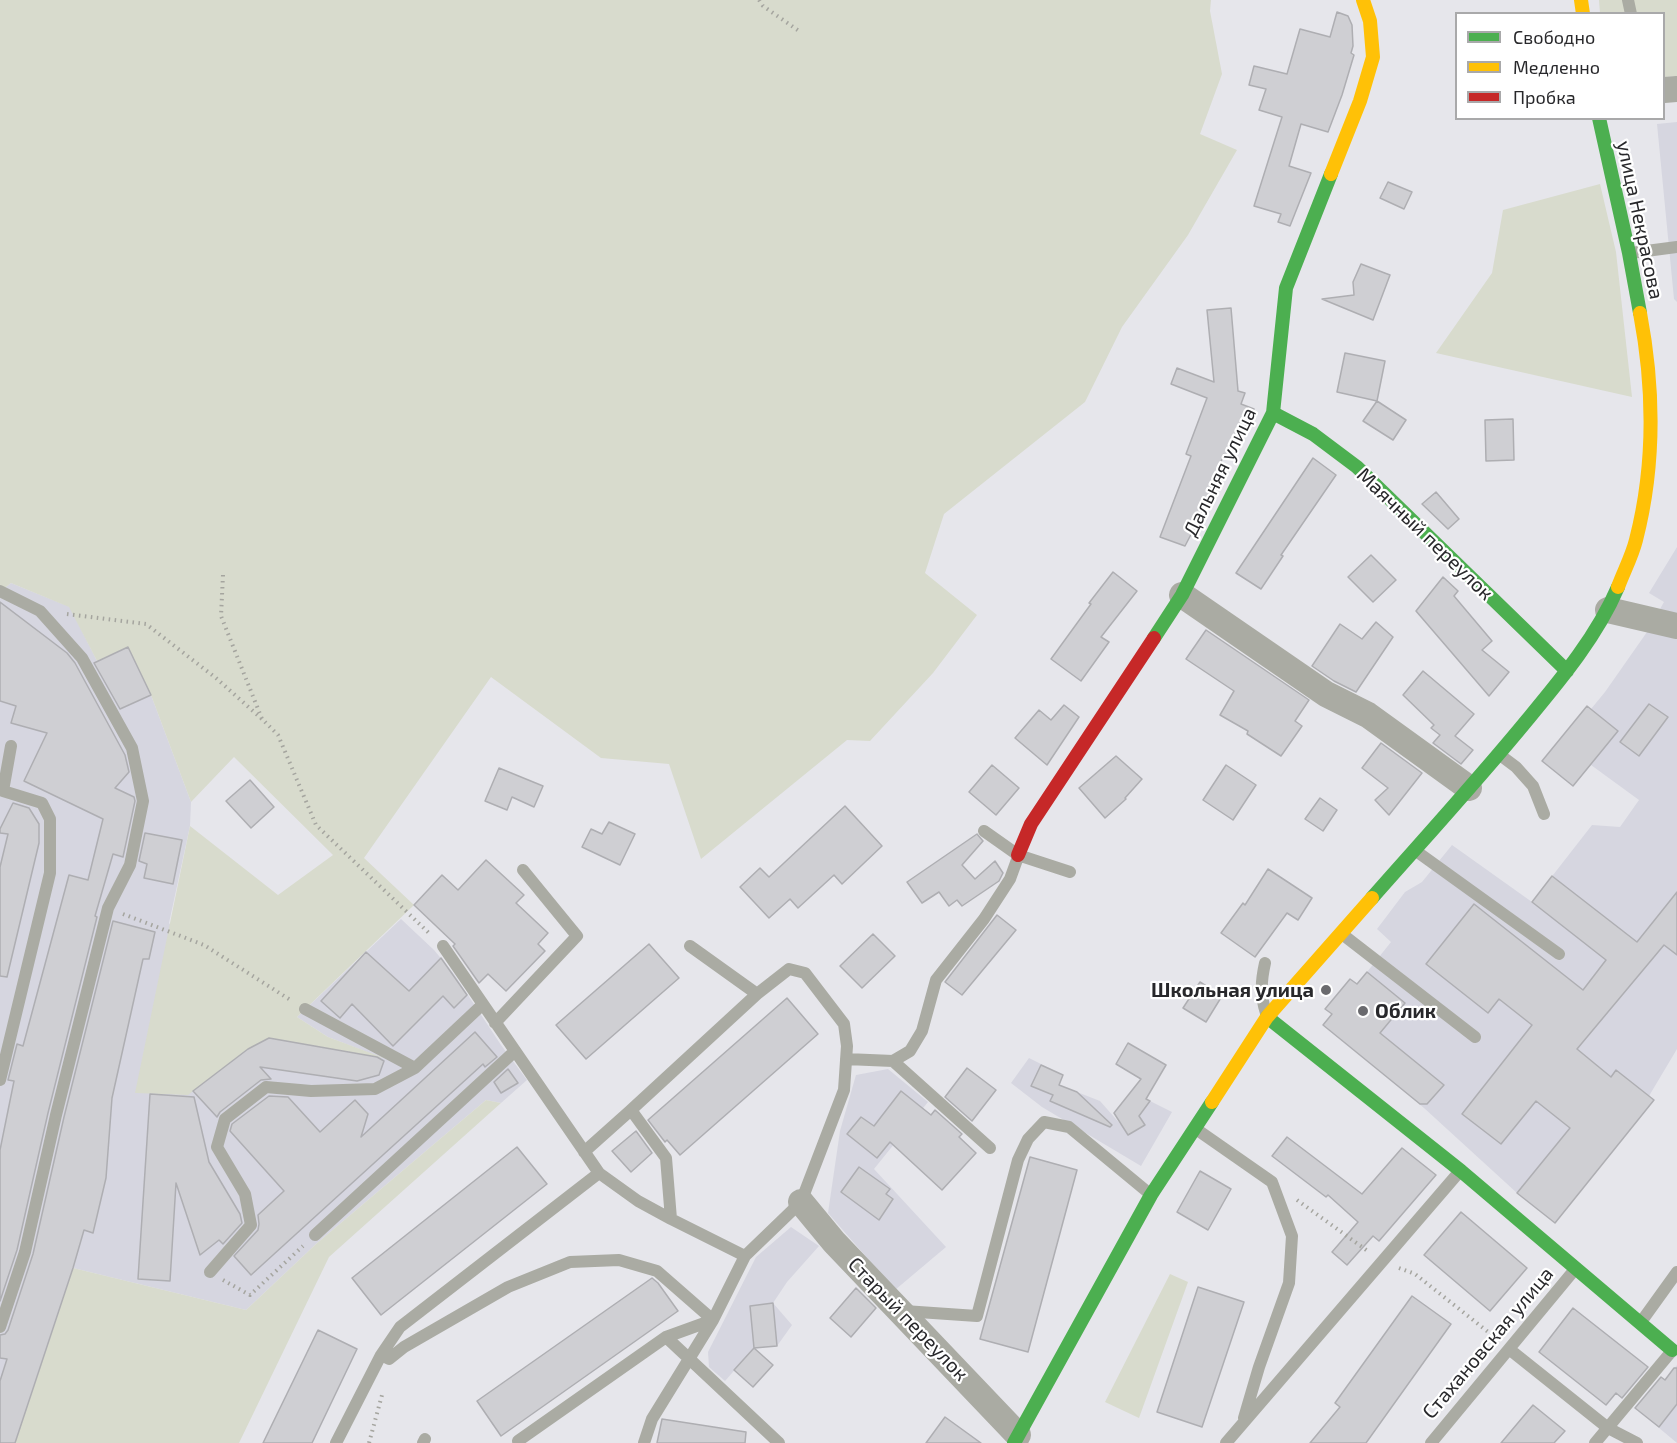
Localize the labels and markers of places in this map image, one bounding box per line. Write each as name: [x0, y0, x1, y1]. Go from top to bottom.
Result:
place label: Школьная улица: [1151, 978, 1314, 1002]
marker: Школьная улица: [1319, 983, 1333, 997]
place label: Облик: [1375, 999, 1436, 1023]
marker: Облик: [1356, 1004, 1370, 1018]

